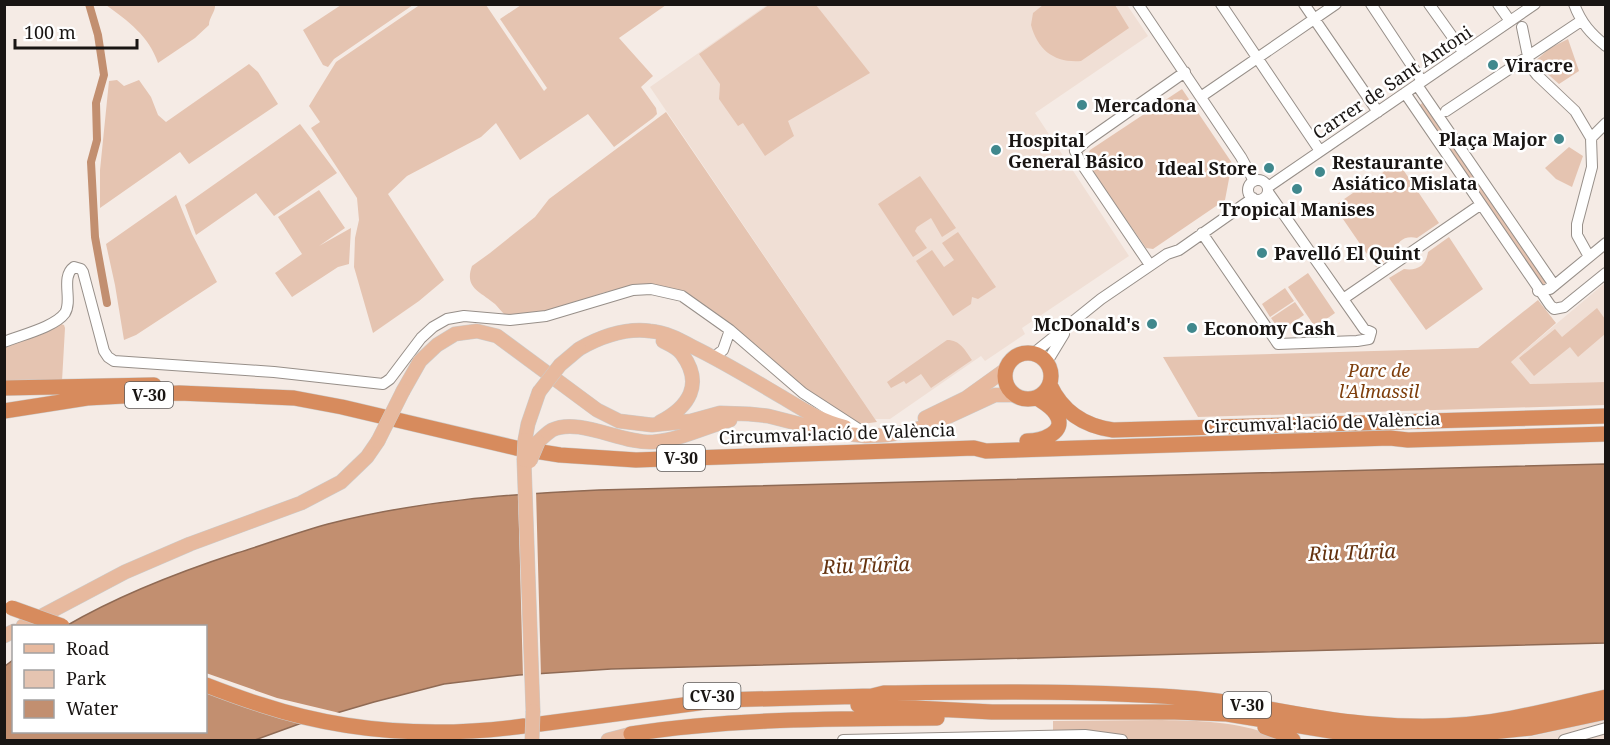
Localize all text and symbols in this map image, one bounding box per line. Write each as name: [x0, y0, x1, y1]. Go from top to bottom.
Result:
scale bar: [15, 12, 136, 50]
text: 100 m: [24, 20, 76, 44]
street label: Carrer de Sant Antoni: [1308, 20, 1477, 144]
place label: Viracre: [1505, 53, 1573, 77]
marker: Viracre: [1486, 58, 1500, 72]
place label: Mercadona: [1094, 93, 1197, 117]
marker: Mercadona: [1075, 98, 1089, 112]
place label: Plaça Major: [1439, 127, 1548, 151]
place label: Hospital General Básico: [1008, 128, 1144, 173]
marker: Plaça Major: [1552, 132, 1566, 146]
marker: Hospital General Básico: [989, 143, 1003, 157]
place label: Restaurante Asiático Mislata: [1332, 150, 1478, 195]
place label: Ideal Store: [1158, 156, 1257, 180]
marker: Ideal Store: [1262, 161, 1276, 175]
marker: Restaurante Asiático Mislata: [1313, 165, 1327, 179]
marker: Tropical Manises: [1290, 182, 1304, 196]
place label: Tropical Manises: [1219, 197, 1375, 221]
place label: Pavelló El Quint: [1274, 241, 1420, 265]
marker: Pavelló El Quint: [1255, 246, 1269, 260]
place label: McDonald's: [1034, 312, 1140, 336]
place label: Economy Cash: [1204, 316, 1335, 340]
marker: McDonald's: [1145, 317, 1159, 331]
marker: Economy Cash: [1185, 321, 1199, 335]
park label: Parc de l'Almassil: [1339, 358, 1420, 403]
road number: V-30: [125, 382, 173, 408]
street label: Circumval·lació de València: [1203, 406, 1441, 438]
street label: Circumval·lació de València: [718, 417, 956, 449]
road number: V-30: [657, 445, 705, 471]
water label: Riu Túria: [1307, 537, 1397, 567]
water label: Riu Túria: [821, 550, 911, 580]
legend: [12, 625, 207, 733]
text: Road: [66, 636, 109, 660]
text: Park: [66, 666, 106, 690]
road number: CV-30: [684, 683, 740, 709]
road number: V-30: [1223, 692, 1271, 718]
text: Water: [66, 696, 119, 720]

